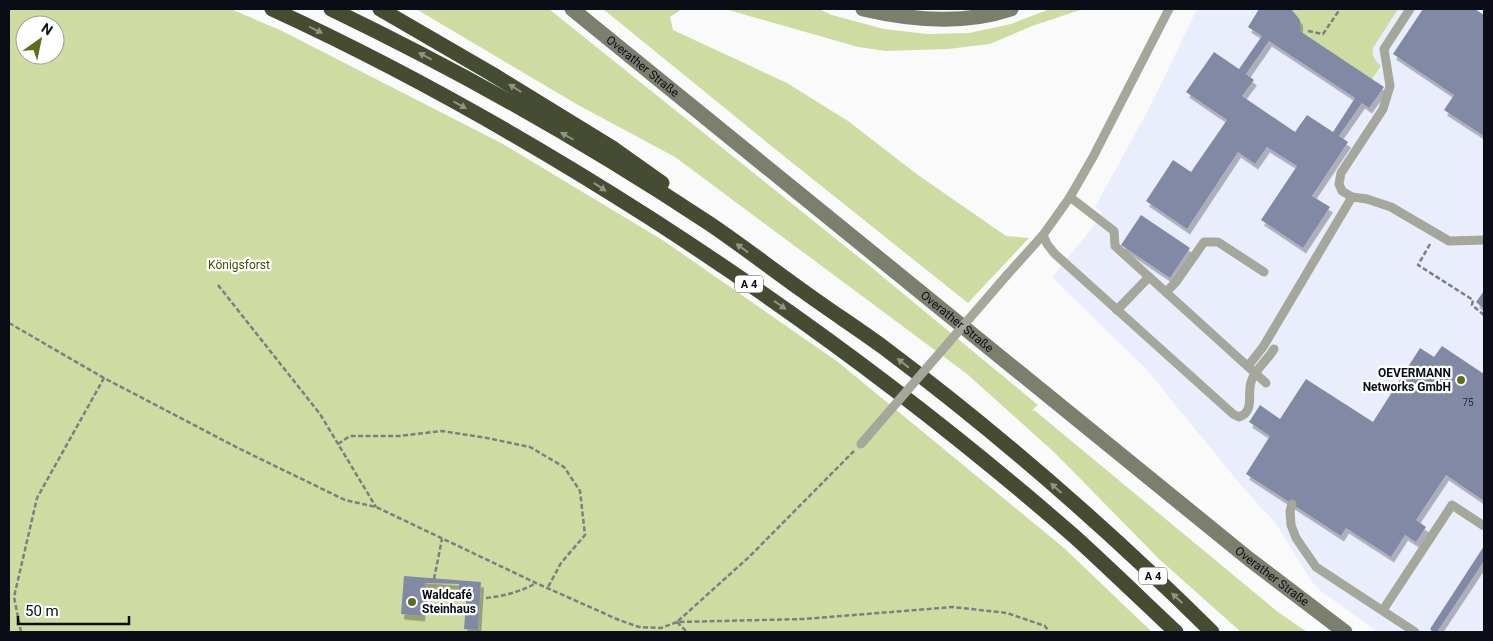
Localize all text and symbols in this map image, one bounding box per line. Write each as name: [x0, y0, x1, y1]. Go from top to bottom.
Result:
north arrow: [15, 15, 65, 65]
text: N: [39, 20, 56, 39]
one-way arrow: [309, 26, 323, 34]
street label: Overather Straße: [603, 33, 682, 100]
one-way arrow: [418, 52, 432, 61]
one-way arrow: [508, 84, 522, 93]
one-way arrow: [453, 100, 467, 109]
one-way arrow: [560, 131, 573, 140]
one-way arrow: [594, 182, 607, 191]
one-way arrow: [736, 243, 749, 253]
park label: Königsforst: [208, 258, 270, 272]
road number: A 4: [735, 276, 763, 292]
street label: Overather Straße: [918, 288, 996, 355]
one-way arrow: [773, 300, 786, 310]
one-way arrow: [896, 358, 910, 368]
place label: OEVERMANN Networks GmbH: [1363, 366, 1451, 394]
marker: OEVERMANN Networks GmbH: [1455, 374, 1467, 386]
house number: 75: [1462, 397, 1474, 408]
one-way arrow: [1050, 482, 1062, 494]
street label: Overather Straße: [1232, 543, 1312, 609]
road number: A 4: [1139, 568, 1167, 584]
place label: Waldcafé Steinhaus: [422, 588, 476, 616]
one-way arrow: [1172, 592, 1184, 604]
scale bar: [18, 594, 129, 626]
marker: Waldcafé Steinhaus: [406, 596, 418, 608]
text: 50 m: [25, 602, 59, 620]

